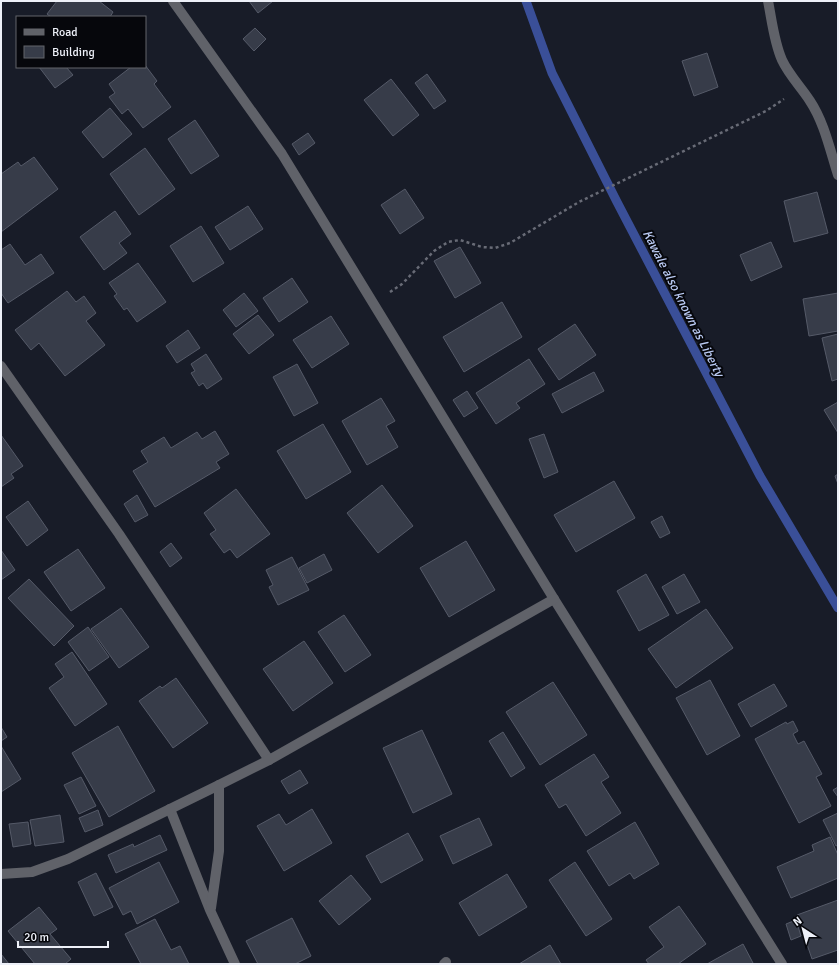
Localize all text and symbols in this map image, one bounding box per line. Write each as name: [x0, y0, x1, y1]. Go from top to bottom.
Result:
legend: [16, 16, 146, 68]
text: Road: [52, 25, 78, 40]
text: Building: [52, 45, 95, 60]
water label: Kawale also known as Liberty: [639, 227, 728, 381]
north arrow: [783, 909, 823, 949]
text: N: [790, 914, 804, 929]
scale bar: [18, 923, 108, 949]
text: 20 m: [24, 930, 49, 945]

